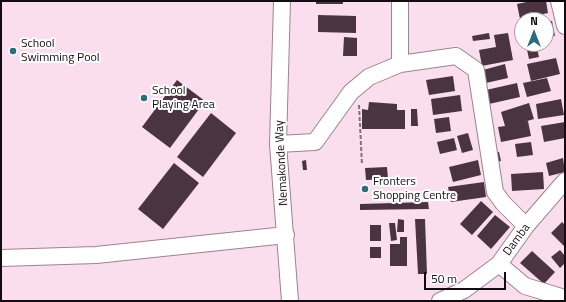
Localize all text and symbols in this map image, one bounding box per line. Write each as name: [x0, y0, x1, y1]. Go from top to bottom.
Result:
north arrow: [514, 12, 554, 52]
text: N: [530, 13, 538, 29]
place label: School Swimming Pool: [21, 37, 100, 65]
marker: School Swimming Pool: [8, 46, 18, 56]
place label: School Playing Area: [152, 84, 215, 112]
marker: School Playing Area: [139, 93, 149, 103]
street label: Nemakonde Way: [273, 120, 291, 206]
place label: Fronters Shopping Centre: [373, 175, 456, 203]
marker: Fronters Shopping Centre: [360, 184, 370, 194]
street label: Damba: [501, 221, 533, 259]
scale bar: [426, 264, 508, 290]
text: 50 m: [431, 269, 457, 288]

